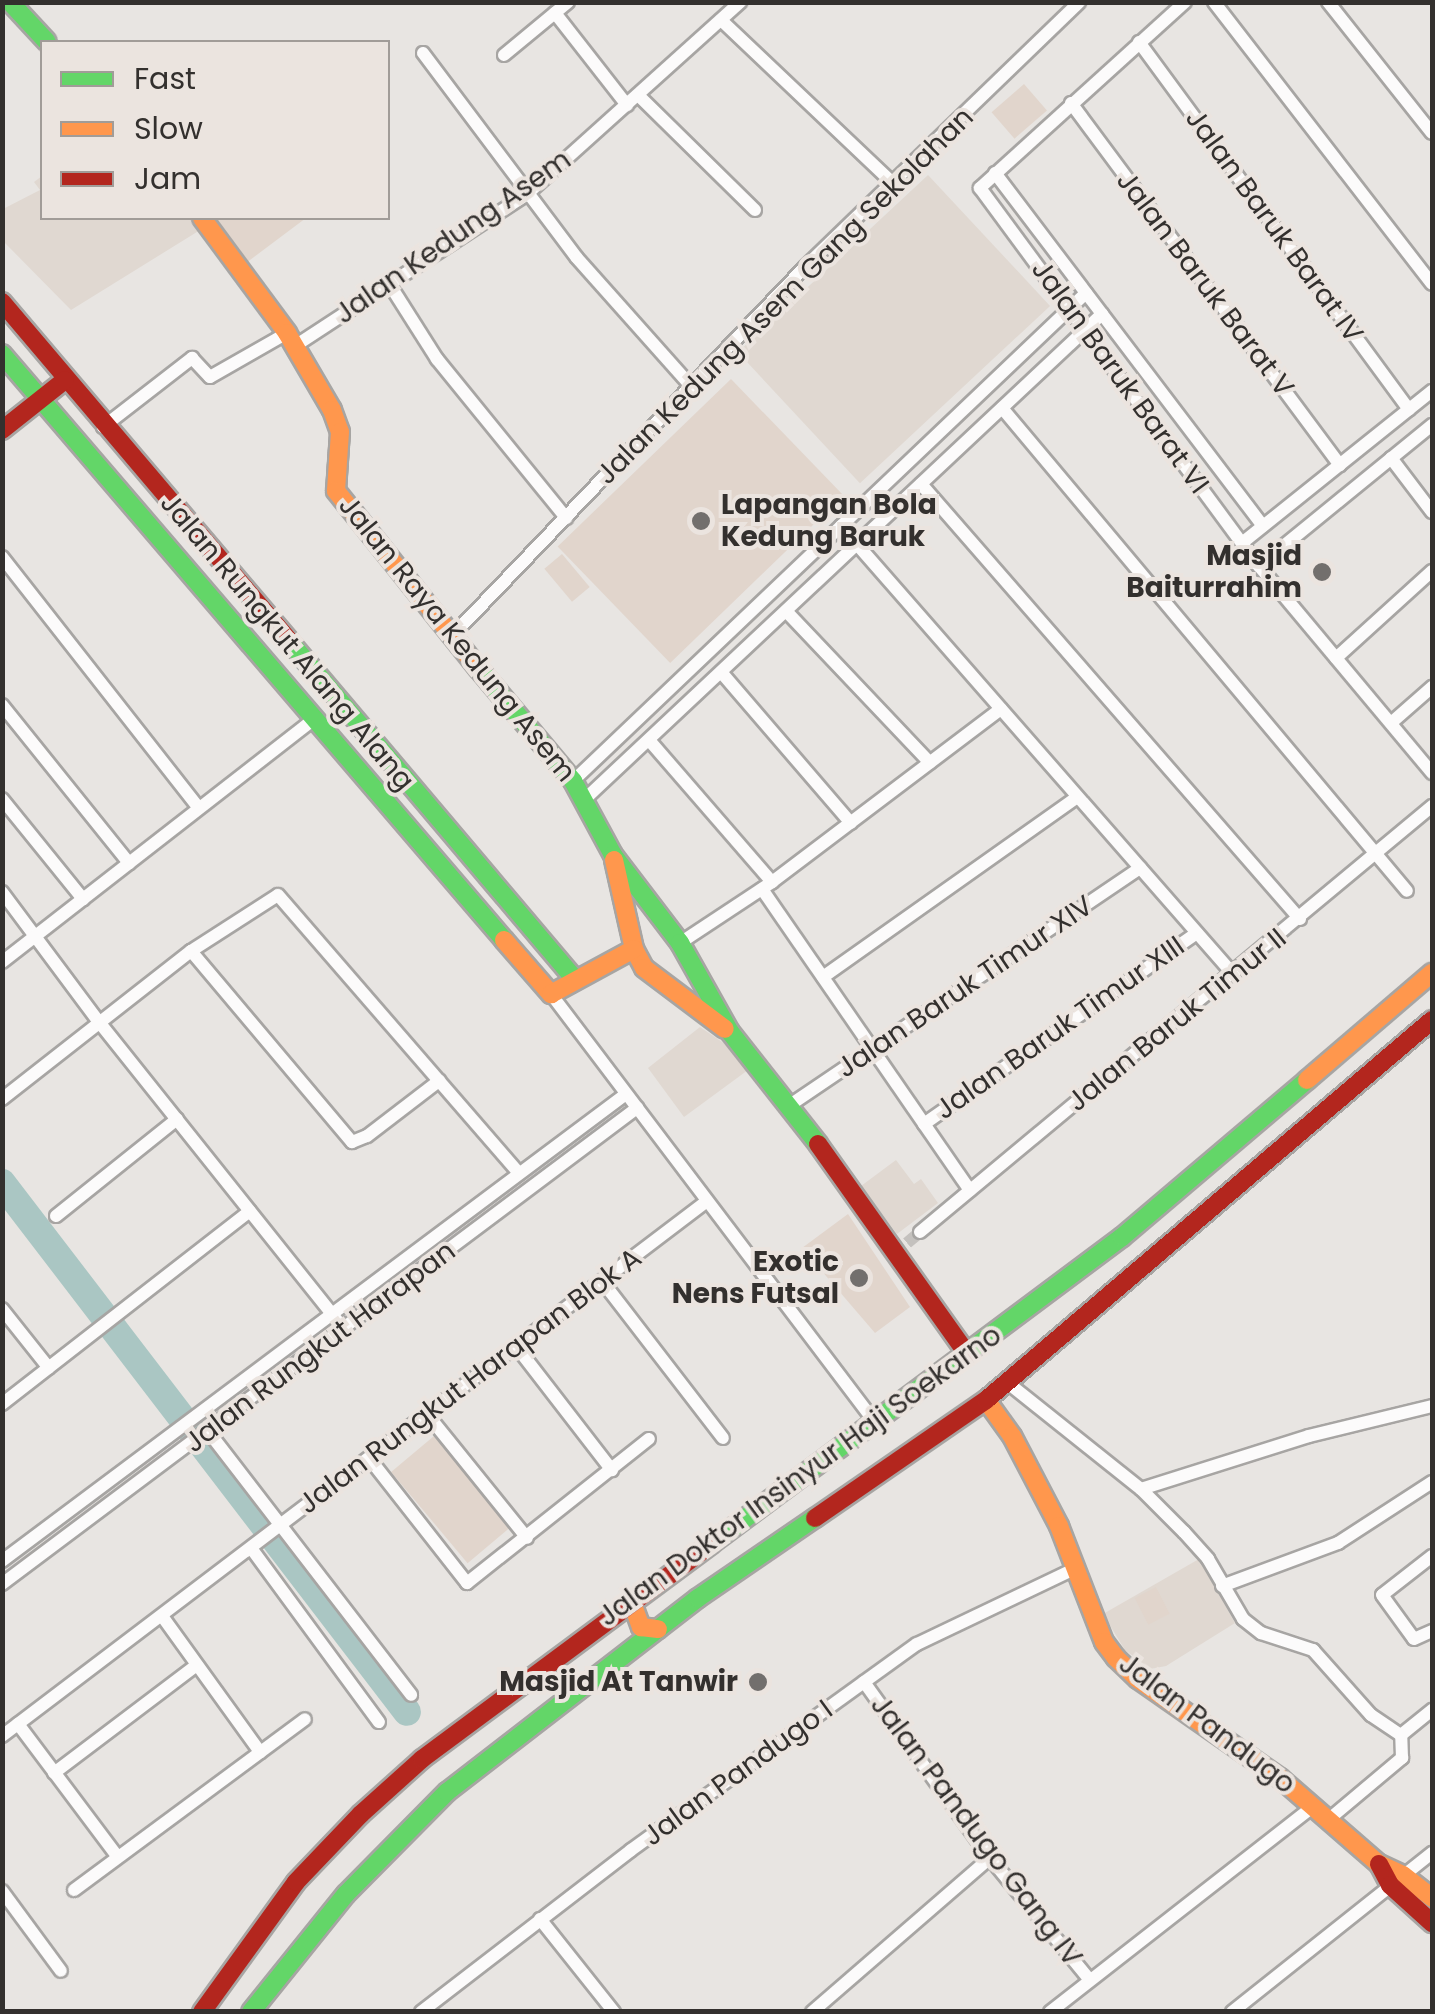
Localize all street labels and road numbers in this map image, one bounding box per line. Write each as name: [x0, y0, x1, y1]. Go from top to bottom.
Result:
street label: Jalan Kedung Asem Gang Sekolahan: [590, 101, 980, 491]
street label: Jalan Baruk Barat IV: [1178, 103, 1370, 349]
street label: Jalan Kedung Asem: [329, 143, 577, 331]
street label: Jalan Baruk Barat V: [1109, 165, 1301, 403]
street label: Jalan Baruk Barat VI: [1024, 254, 1216, 500]
street label: Jalan Rungkut Alang Alang: [153, 487, 421, 797]
street label: Jalan Raya Kedung Asem: [331, 489, 583, 789]
street label: Jalan Baruk Timur XIV: [831, 889, 1099, 1085]
street label: Jalan Baruk Timur II: [1061, 921, 1293, 1119]
street label: Jalan Baruk Timur XIII: [929, 929, 1191, 1127]
street label: Jalan Rungkut Harapan: [178, 1234, 462, 1460]
street label: Jalan Rungkut Harapan Blok A: [292, 1241, 648, 1521]
street label: Jalan Doktor Insinyur Haji Soekarno: [592, 1318, 1008, 1634]
street label: Jalan Pandugo: [1112, 1647, 1302, 1801]
street label: Jalan Pandugo Gang IV: [863, 1689, 1089, 1973]
street label: Jalan Pandugo I: [637, 1693, 839, 1853]

